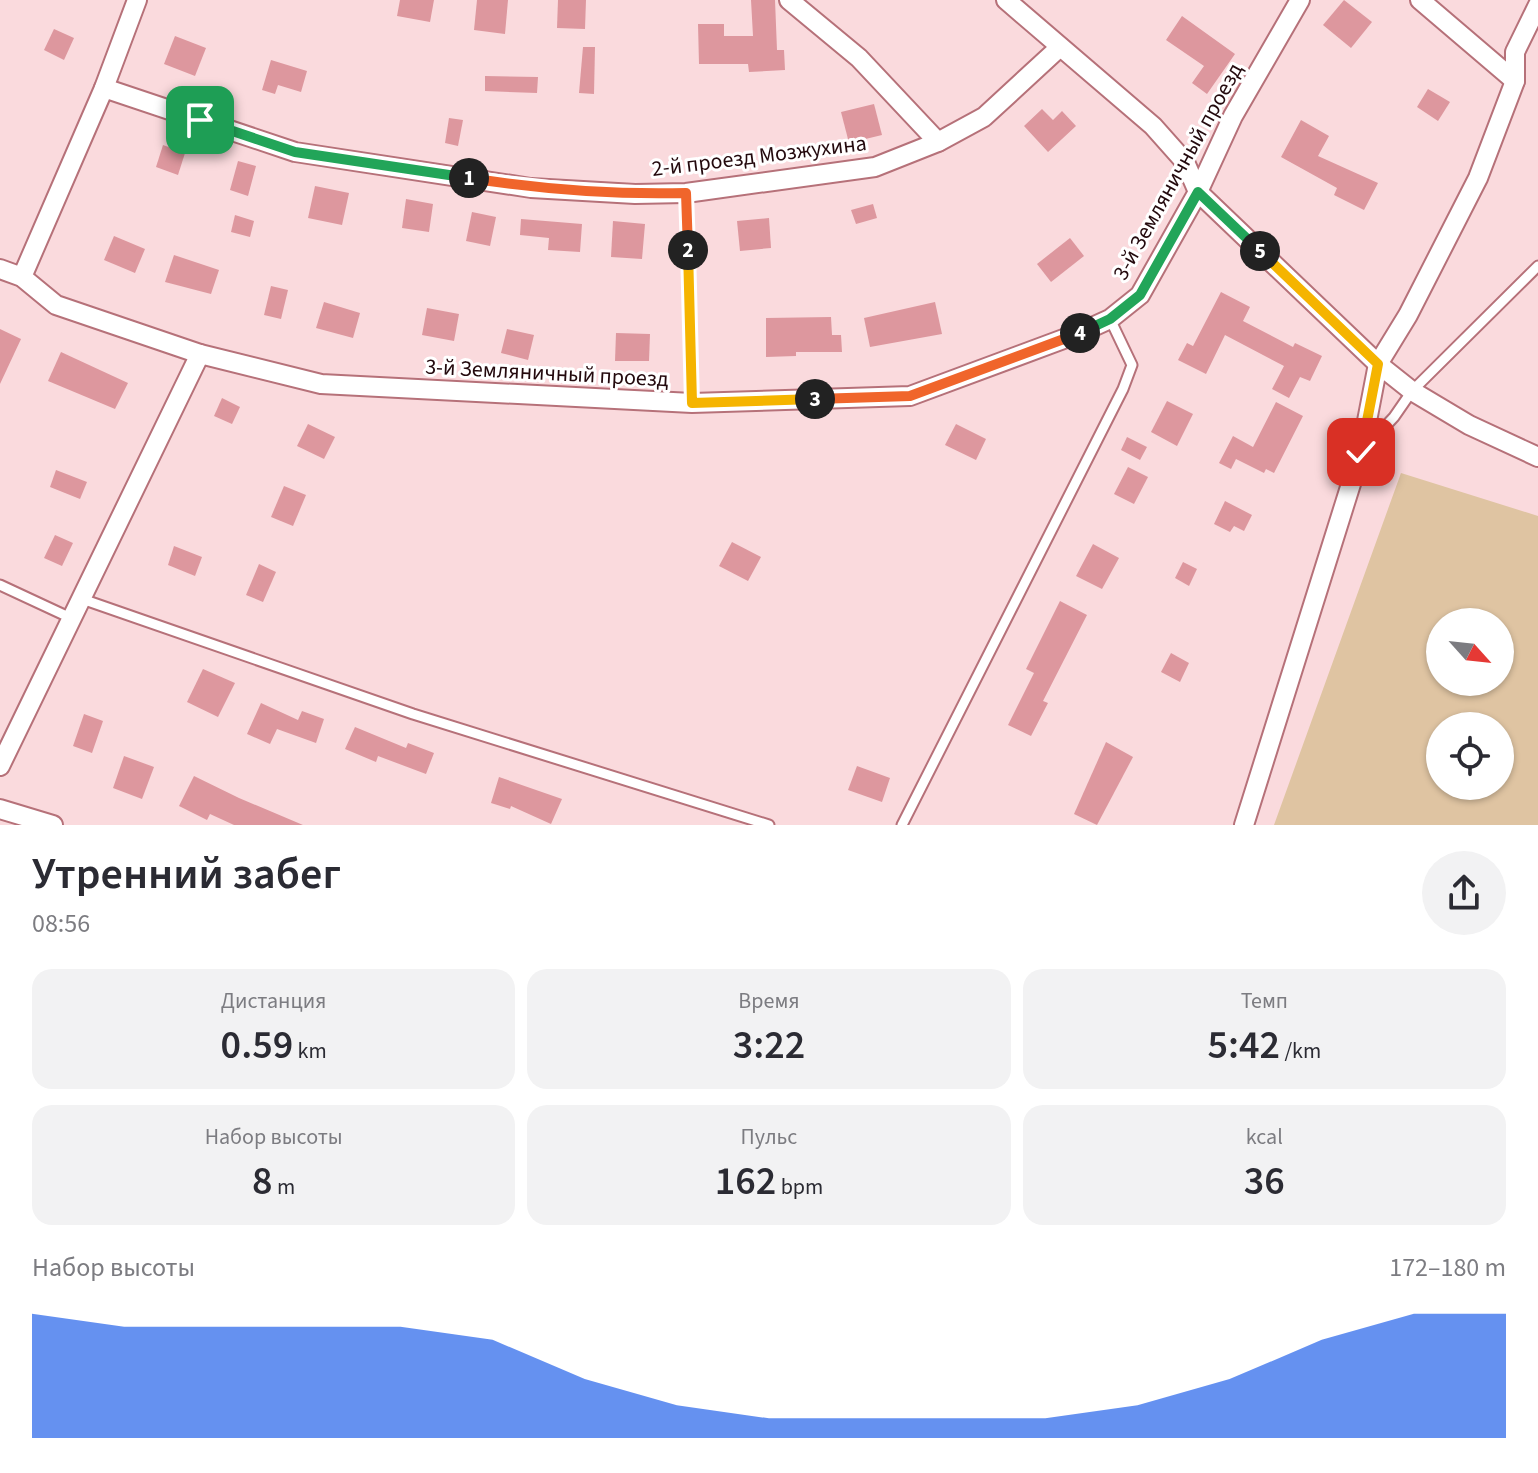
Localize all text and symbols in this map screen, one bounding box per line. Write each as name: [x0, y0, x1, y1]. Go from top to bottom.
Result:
street label: 3-й Земляничный проезд: [1105, 57, 1251, 286]
pin: [166, 86, 234, 154]
icon: arrive: [178, 98, 222, 142]
street label: 2-й проезд Мозжухина: [650, 127, 868, 185]
pin: 1: [449, 158, 489, 198]
text: 1: [463, 162, 475, 194]
pin: 2: [668, 230, 708, 270]
pin: 5: [1240, 231, 1280, 271]
text: 2: [682, 234, 694, 266]
text: 5: [1254, 235, 1266, 267]
pin: 4: [1060, 313, 1100, 353]
text: 4: [1074, 317, 1086, 349]
street label: 3-й Земляничный проезд: [424, 351, 670, 395]
pin: 3: [795, 379, 835, 419]
text: 3: [809, 383, 821, 415]
pin: [1327, 418, 1395, 486]
icon: check: [1339, 430, 1383, 474]
north arrow: [1426, 608, 1514, 696]
map controls: [1426, 608, 1514, 800]
button: locate: [1426, 712, 1514, 800]
text: Утренний забег: [32, 843, 341, 906]
button: share: [1422, 851, 1506, 935]
text: 08:56: [32, 905, 90, 942]
text: Дистанция: [221, 985, 326, 1017]
text: Время: [738, 985, 800, 1017]
text: Темп: [1241, 985, 1288, 1017]
text: 0.59: [221, 1017, 293, 1074]
text: 3:22: [733, 1017, 805, 1074]
text: 5:42: [1207, 1017, 1280, 1074]
text: km: [293, 1035, 327, 1067]
text: /km: [1280, 1035, 1321, 1067]
text: Набор высоты: [205, 1121, 343, 1153]
text: Пульс: [741, 1121, 797, 1153]
text: kcal: [1246, 1121, 1283, 1153]
text: 8: [252, 1153, 273, 1210]
text: 162: [715, 1153, 776, 1210]
text: 36: [1244, 1153, 1285, 1210]
text: m: [273, 1171, 295, 1203]
text: bpm: [776, 1171, 823, 1203]
text: Набор высоты: [32, 1249, 195, 1286]
text: 172–180 m: [1389, 1249, 1506, 1286]

